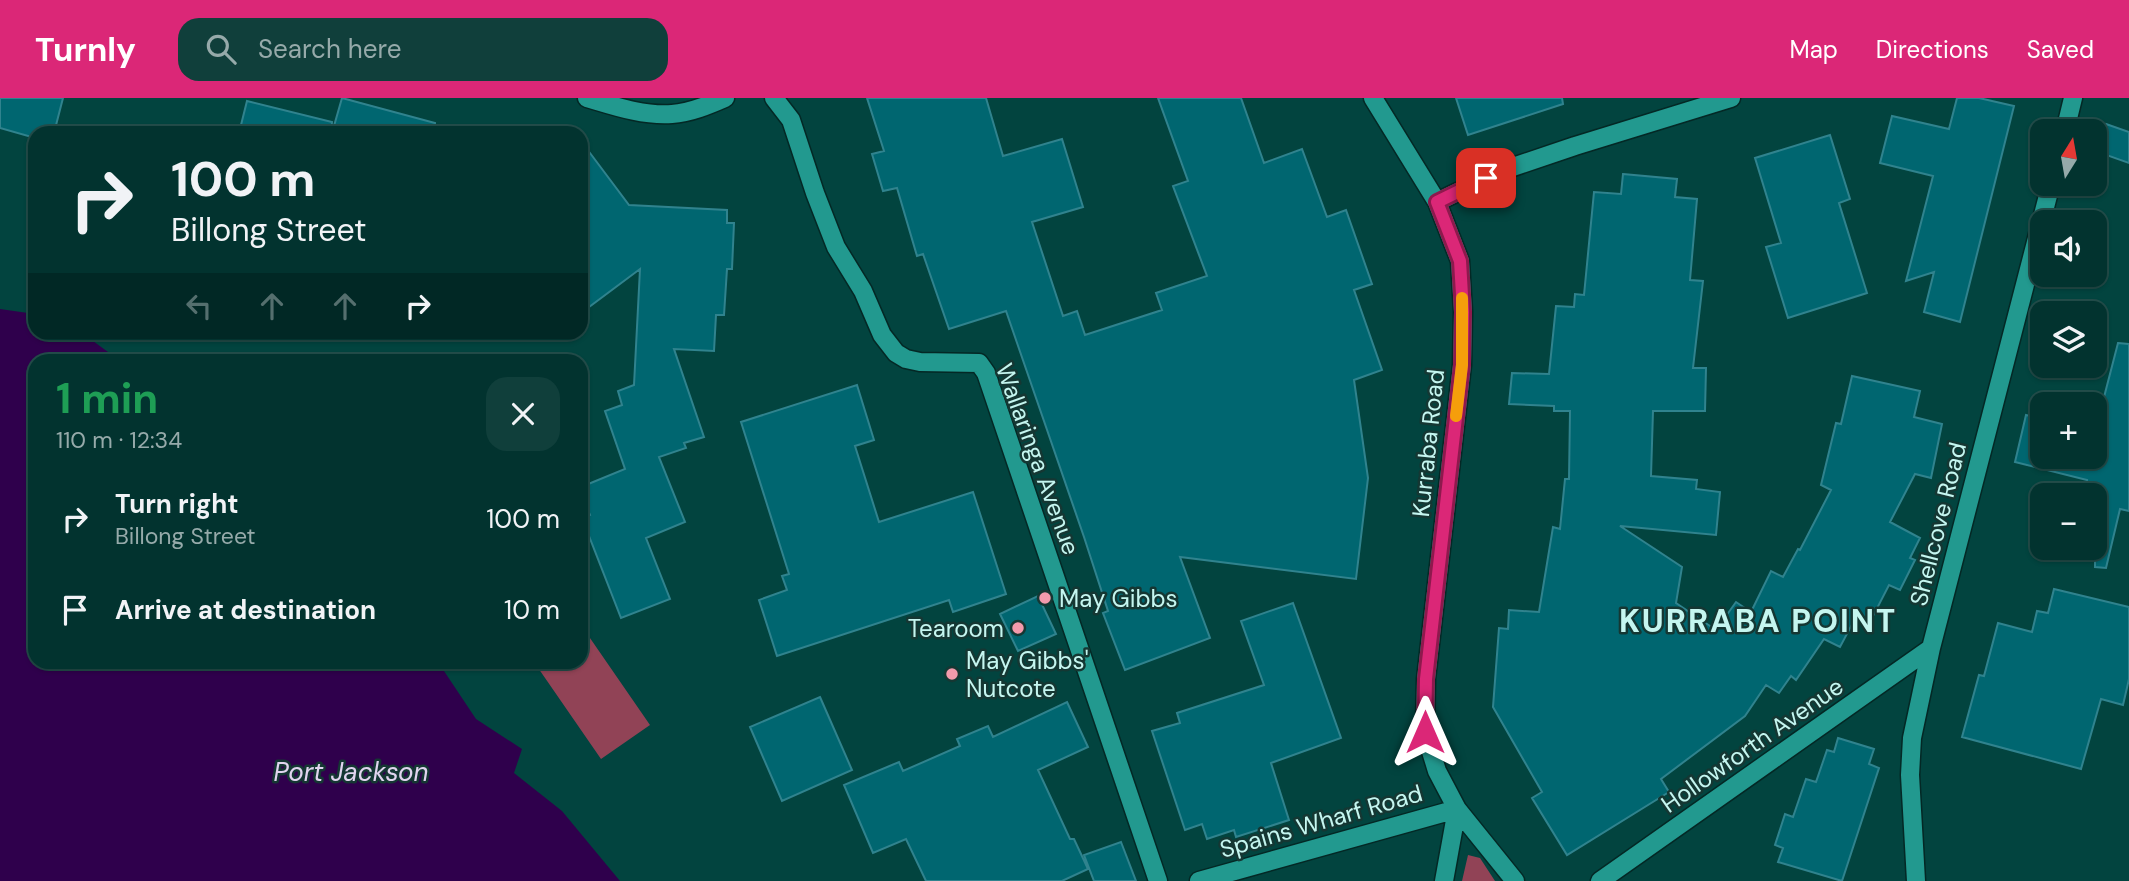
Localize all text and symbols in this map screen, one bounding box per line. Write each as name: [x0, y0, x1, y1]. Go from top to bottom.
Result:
search box: [178, 18, 668, 81]
text: Turnly: [35, 28, 136, 71]
icon: search: [202, 30, 240, 68]
text: Search here: [258, 32, 401, 66]
text: Map: [1790, 34, 1838, 65]
text: Directions: [1876, 34, 1989, 65]
text: Saved: [2027, 34, 2094, 65]
north arrow: [2030, 119, 2107, 196]
map controls: [2030, 119, 2107, 560]
text: 100 m: [171, 147, 315, 211]
pin: [1456, 148, 1516, 208]
icon: right: [56, 154, 147, 245]
icon: arrive: [1467, 159, 1505, 197]
text: Billong Street: [171, 209, 367, 251]
button: sound: [2030, 210, 2107, 287]
icon: left: [180, 287, 218, 325]
icon: ahead: [253, 287, 291, 325]
icon: ahead: [326, 287, 364, 325]
icon: right: [399, 287, 437, 325]
button: layers: [2030, 301, 2107, 378]
street label: Wallaringa Avenue: [989, 359, 1087, 559]
street label: Kurraba Road: [1405, 368, 1451, 518]
text: 1 min: [56, 371, 158, 426]
button: close: [486, 377, 560, 451]
button: +: [2030, 392, 2107, 469]
text: 110 m · 12:34: [56, 425, 182, 455]
street label: Shellcove Road: [1903, 439, 1973, 609]
button: −: [2030, 483, 2107, 560]
text: Turn right: [115, 487, 239, 521]
icon: right: [56, 500, 94, 538]
text: 100 m: [486, 502, 560, 536]
text: Billong Street: [115, 521, 256, 551]
place label: May Gibbs: [1059, 583, 1178, 614]
marker: May Gibbs: [1037, 590, 1053, 606]
icon: arrive: [56, 591, 94, 629]
text: Arrive at destination: [115, 593, 376, 627]
text: 10 m: [504, 593, 560, 627]
district label: KURRABA POINT: [1619, 600, 1897, 642]
place label: Tearoom: [908, 613, 1004, 644]
marker: Tearoom: [1010, 620, 1026, 636]
place label: May Gibbs' Nutcote: [966, 645, 1088, 704]
marker: May Gibbs' Nutcote: [944, 666, 960, 682]
street label: Hollowforth Avenue: [1655, 671, 1849, 819]
position arrow: [1388, 695, 1462, 769]
water label: Port Jackson: [273, 755, 429, 789]
street label: Spains Wharf Road: [1216, 777, 1426, 865]

